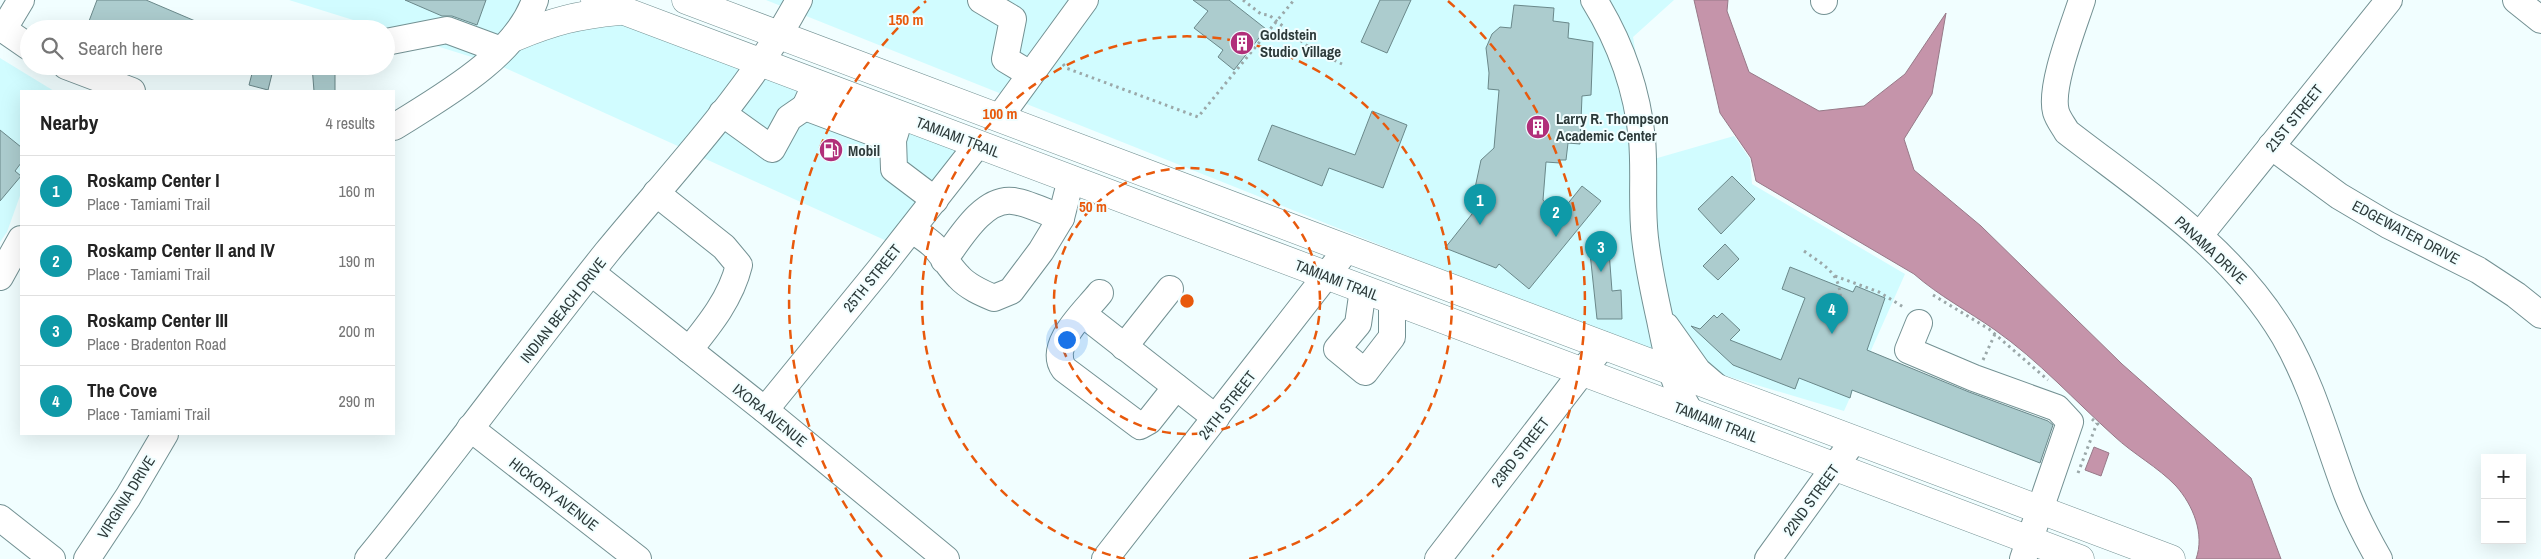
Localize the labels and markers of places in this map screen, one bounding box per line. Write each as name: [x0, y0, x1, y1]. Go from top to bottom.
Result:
place label: Goldstein Studio Village: [1260, 24, 1341, 62]
building icon: Goldstein Studio Village: [1229, 30, 1255, 56]
place label: Larry R. Thompson Academic Center: [1556, 108, 1669, 146]
building icon: Larry R. Thompson Academic Center: [1525, 114, 1551, 140]
fuel station icon: Mobil: [818, 137, 844, 163]
place label: Mobil: [848, 140, 880, 161]
pin: 1: [1464, 184, 1496, 225]
pin: 2: [1540, 196, 1572, 237]
pin: 3: [1585, 231, 1617, 272]
centre of rings: [1178, 292, 1196, 310]
pin: 4: [1816, 293, 1848, 334]

